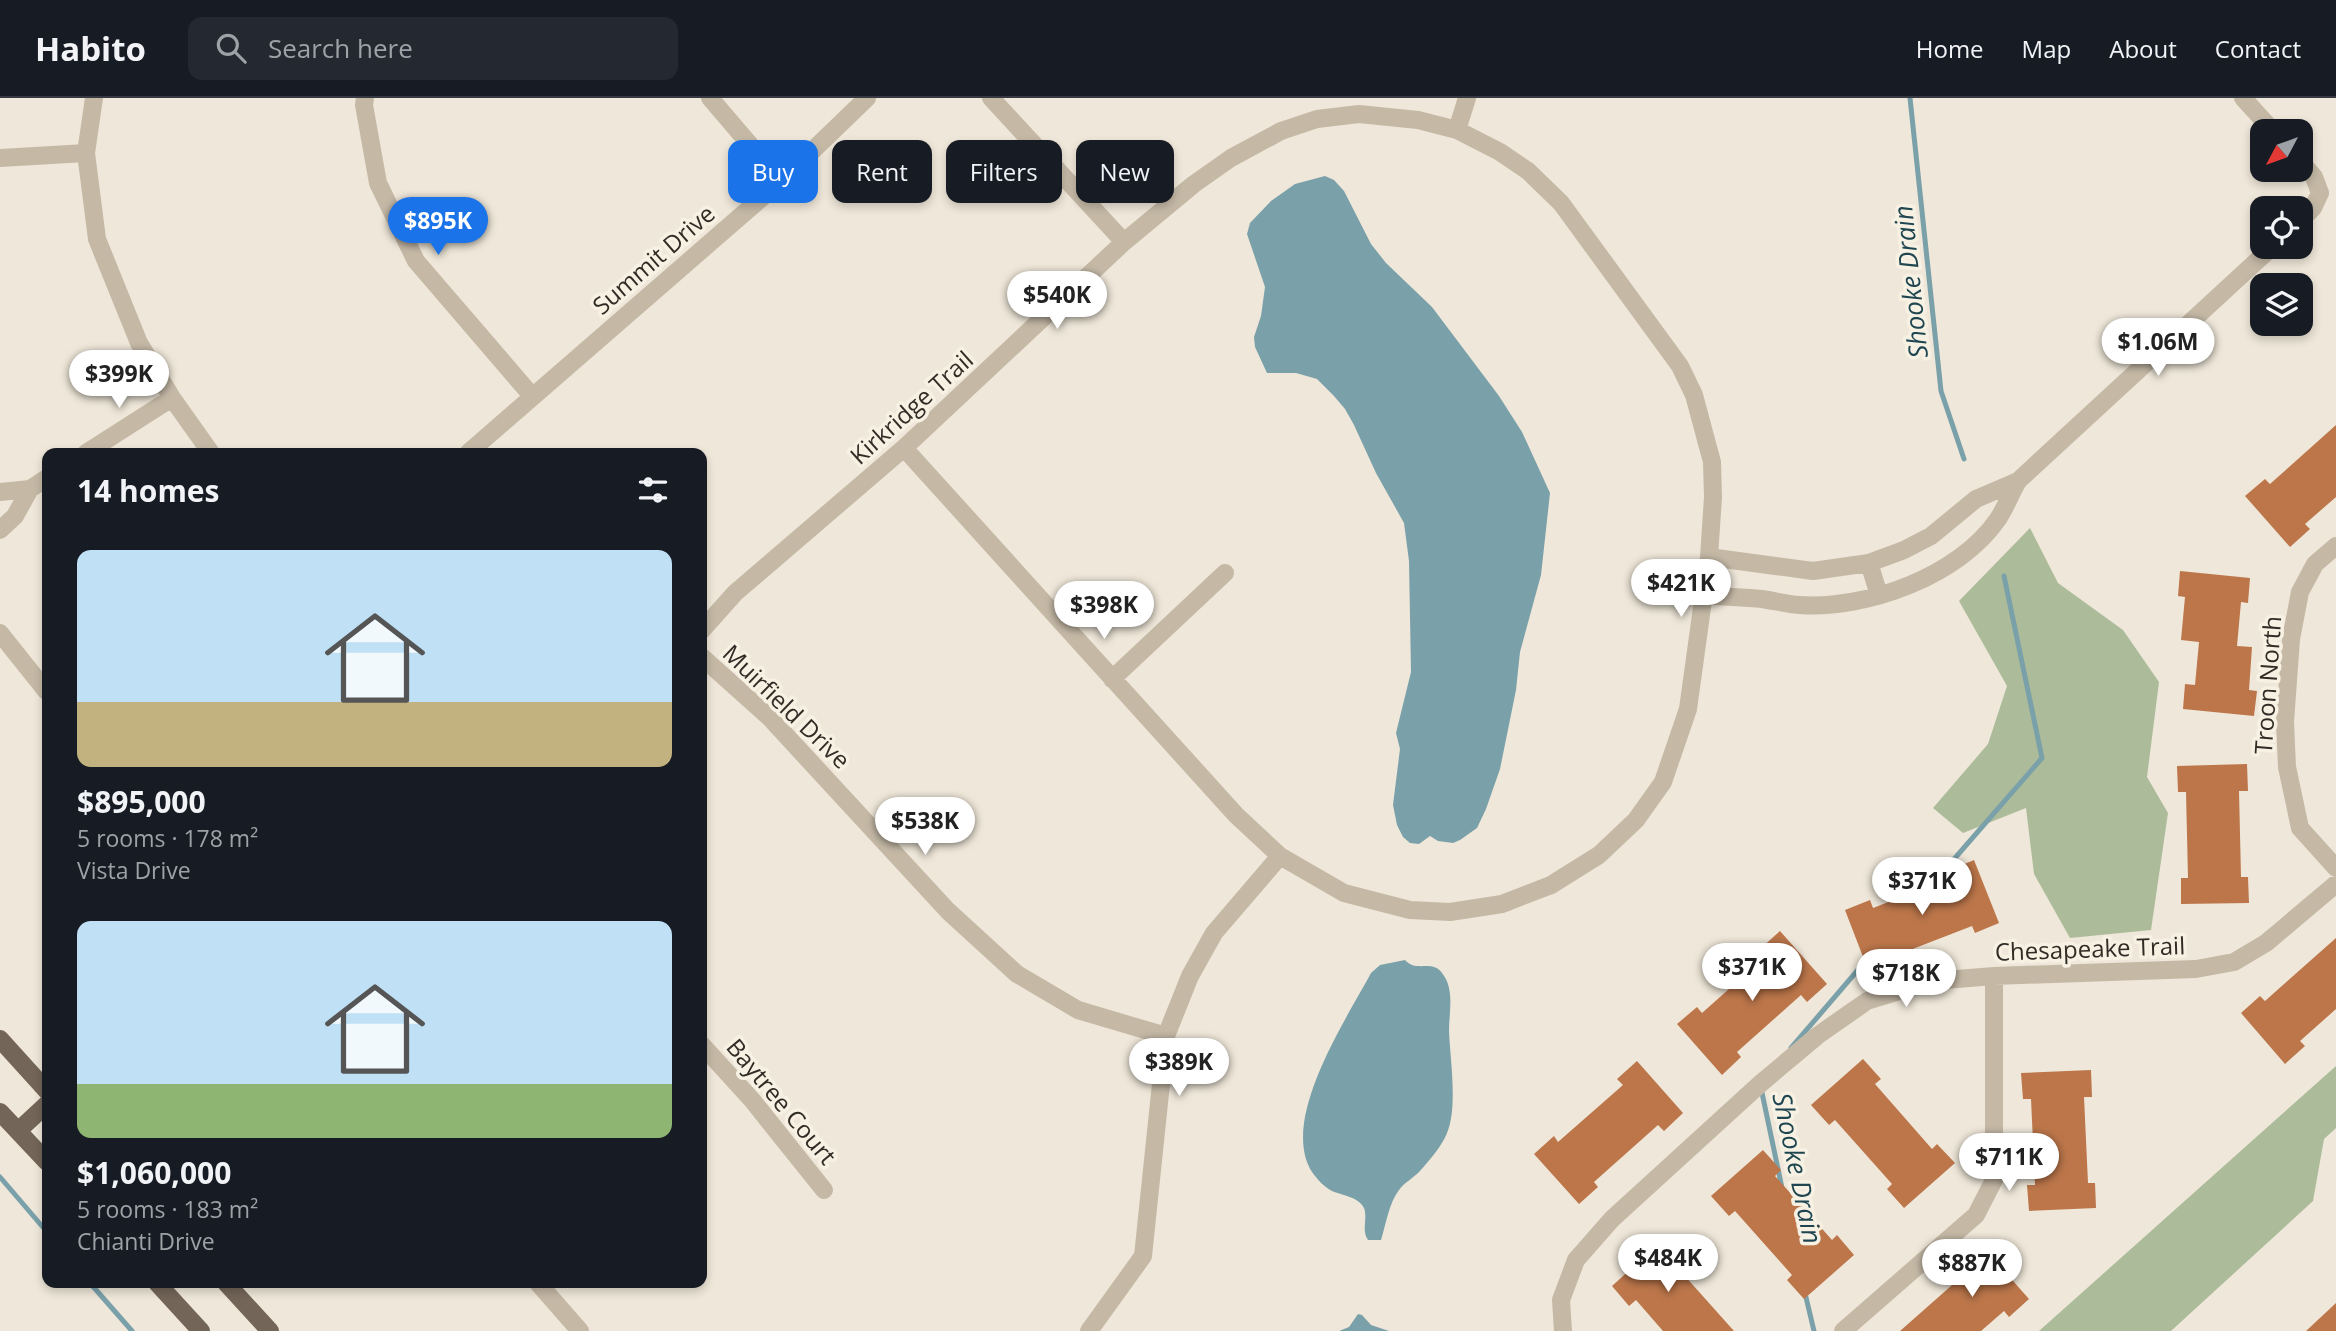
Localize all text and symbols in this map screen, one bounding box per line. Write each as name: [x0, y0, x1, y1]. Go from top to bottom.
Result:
search box: [188, 17, 678, 80]
text: Habito: [35, 26, 146, 71]
icon: search: [212, 29, 250, 67]
text: Search here: [268, 30, 413, 66]
text: Home: [1916, 32, 1984, 65]
text: Map: [2022, 32, 2071, 65]
text: About: [2109, 32, 2177, 65]
text: Contact: [2215, 32, 2301, 65]
north arrow: [2250, 119, 2314, 182]
map controls: [2250, 119, 2313, 336]
chip: Buy: [728, 140, 818, 203]
chip: Rent: [832, 140, 932, 203]
chip: Filters: [946, 140, 1062, 203]
chip: New: [1076, 140, 1174, 203]
button: locate: [2250, 196, 2313, 259]
street label: Summit Drive: [585, 197, 721, 321]
pin: $895K: [389, 198, 487, 257]
text: $895K: [404, 204, 472, 236]
water label: Shooke Drain: [1884, 204, 1936, 360]
pin: $540K: [1008, 272, 1106, 331]
button: layers: [2250, 273, 2313, 336]
text: $540K: [1023, 278, 1091, 310]
pin: $1.06M: [2101, 318, 2215, 378]
text: $1.06M: [2118, 325, 2198, 357]
street label: Kirkridge Trail: [842, 343, 980, 471]
pin: $399K: [70, 350, 168, 410]
text: $399K: [85, 357, 153, 389]
text: 14 homes: [77, 470, 220, 511]
icon: filters: [634, 471, 672, 509]
pin: $421K: [1632, 560, 1730, 619]
text: $421K: [1647, 566, 1715, 598]
pin: $398K: [1055, 582, 1153, 641]
text: $398K: [1070, 588, 1138, 620]
icon: home: [312, 595, 438, 721]
street label: Troon North: [2246, 615, 2288, 755]
street label: Muirfield Drive: [716, 637, 858, 775]
text: $895,000: [77, 781, 206, 822]
pin: $538K: [876, 798, 974, 857]
text: $538K: [891, 804, 959, 836]
text: 5 rooms · 178 m²: [77, 822, 258, 854]
text: Vista Drive: [77, 854, 191, 886]
pin: $371K: [1873, 858, 1971, 917]
text: $371K: [1888, 864, 1956, 896]
street label: Chesapeake Trail: [1994, 928, 2186, 968]
pin: $371K: [1703, 944, 1801, 1003]
text: $371K: [1718, 950, 1786, 982]
pin: $718K: [1857, 950, 1955, 1009]
text: $718K: [1872, 956, 1940, 988]
icon: home: [312, 966, 438, 1092]
street label: Baytree Court: [720, 1031, 844, 1171]
pin: $389K: [1130, 1038, 1228, 1098]
text: $389K: [1145, 1045, 1213, 1077]
water label: Shooke Drain: [1764, 1089, 1832, 1247]
pin: $711K: [1960, 1134, 2058, 1193]
text: $711K: [1975, 1140, 2043, 1172]
text: $1,060,000: [77, 1152, 231, 1193]
text: 5 rooms · 183 m²: [77, 1193, 258, 1225]
text: Chianti Drive: [77, 1225, 215, 1257]
pin: $484K: [1619, 1234, 1717, 1294]
pin: $887K: [1923, 1240, 2021, 1299]
text: $484K: [1634, 1241, 1702, 1273]
text: $887K: [1938, 1246, 2006, 1278]

